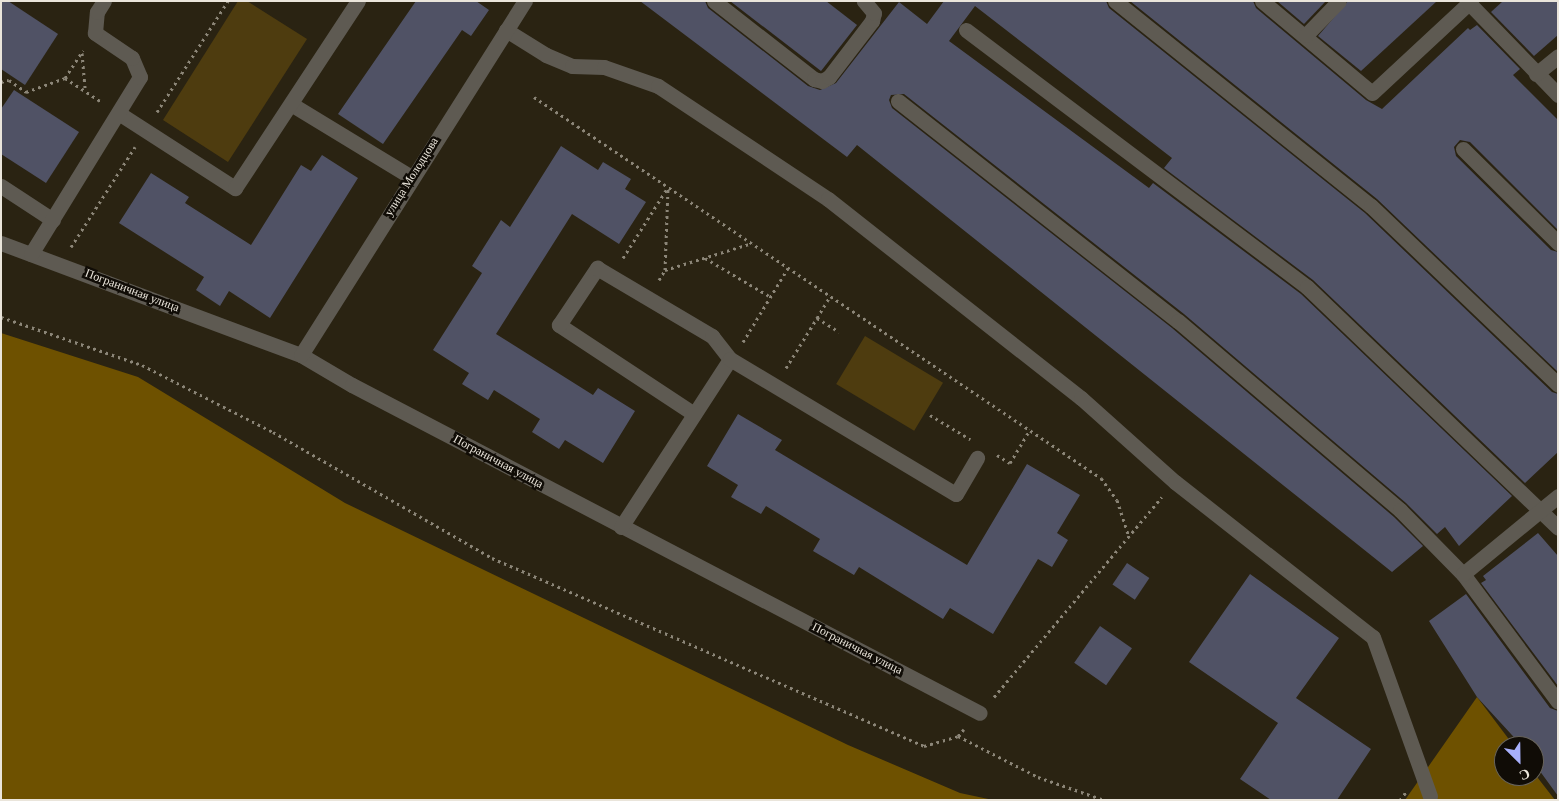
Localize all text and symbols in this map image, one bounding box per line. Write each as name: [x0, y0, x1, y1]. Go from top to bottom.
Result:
street label: улица Молодцова: [382, 135, 442, 219]
street label: Пограничная улица: [83, 266, 181, 316]
street label: Пограничная улица: [451, 432, 545, 492]
street label: Пограничная улица: [809, 620, 905, 678]
north arrow: [1494, 736, 1544, 786]
text: С: [1517, 765, 1532, 783]

